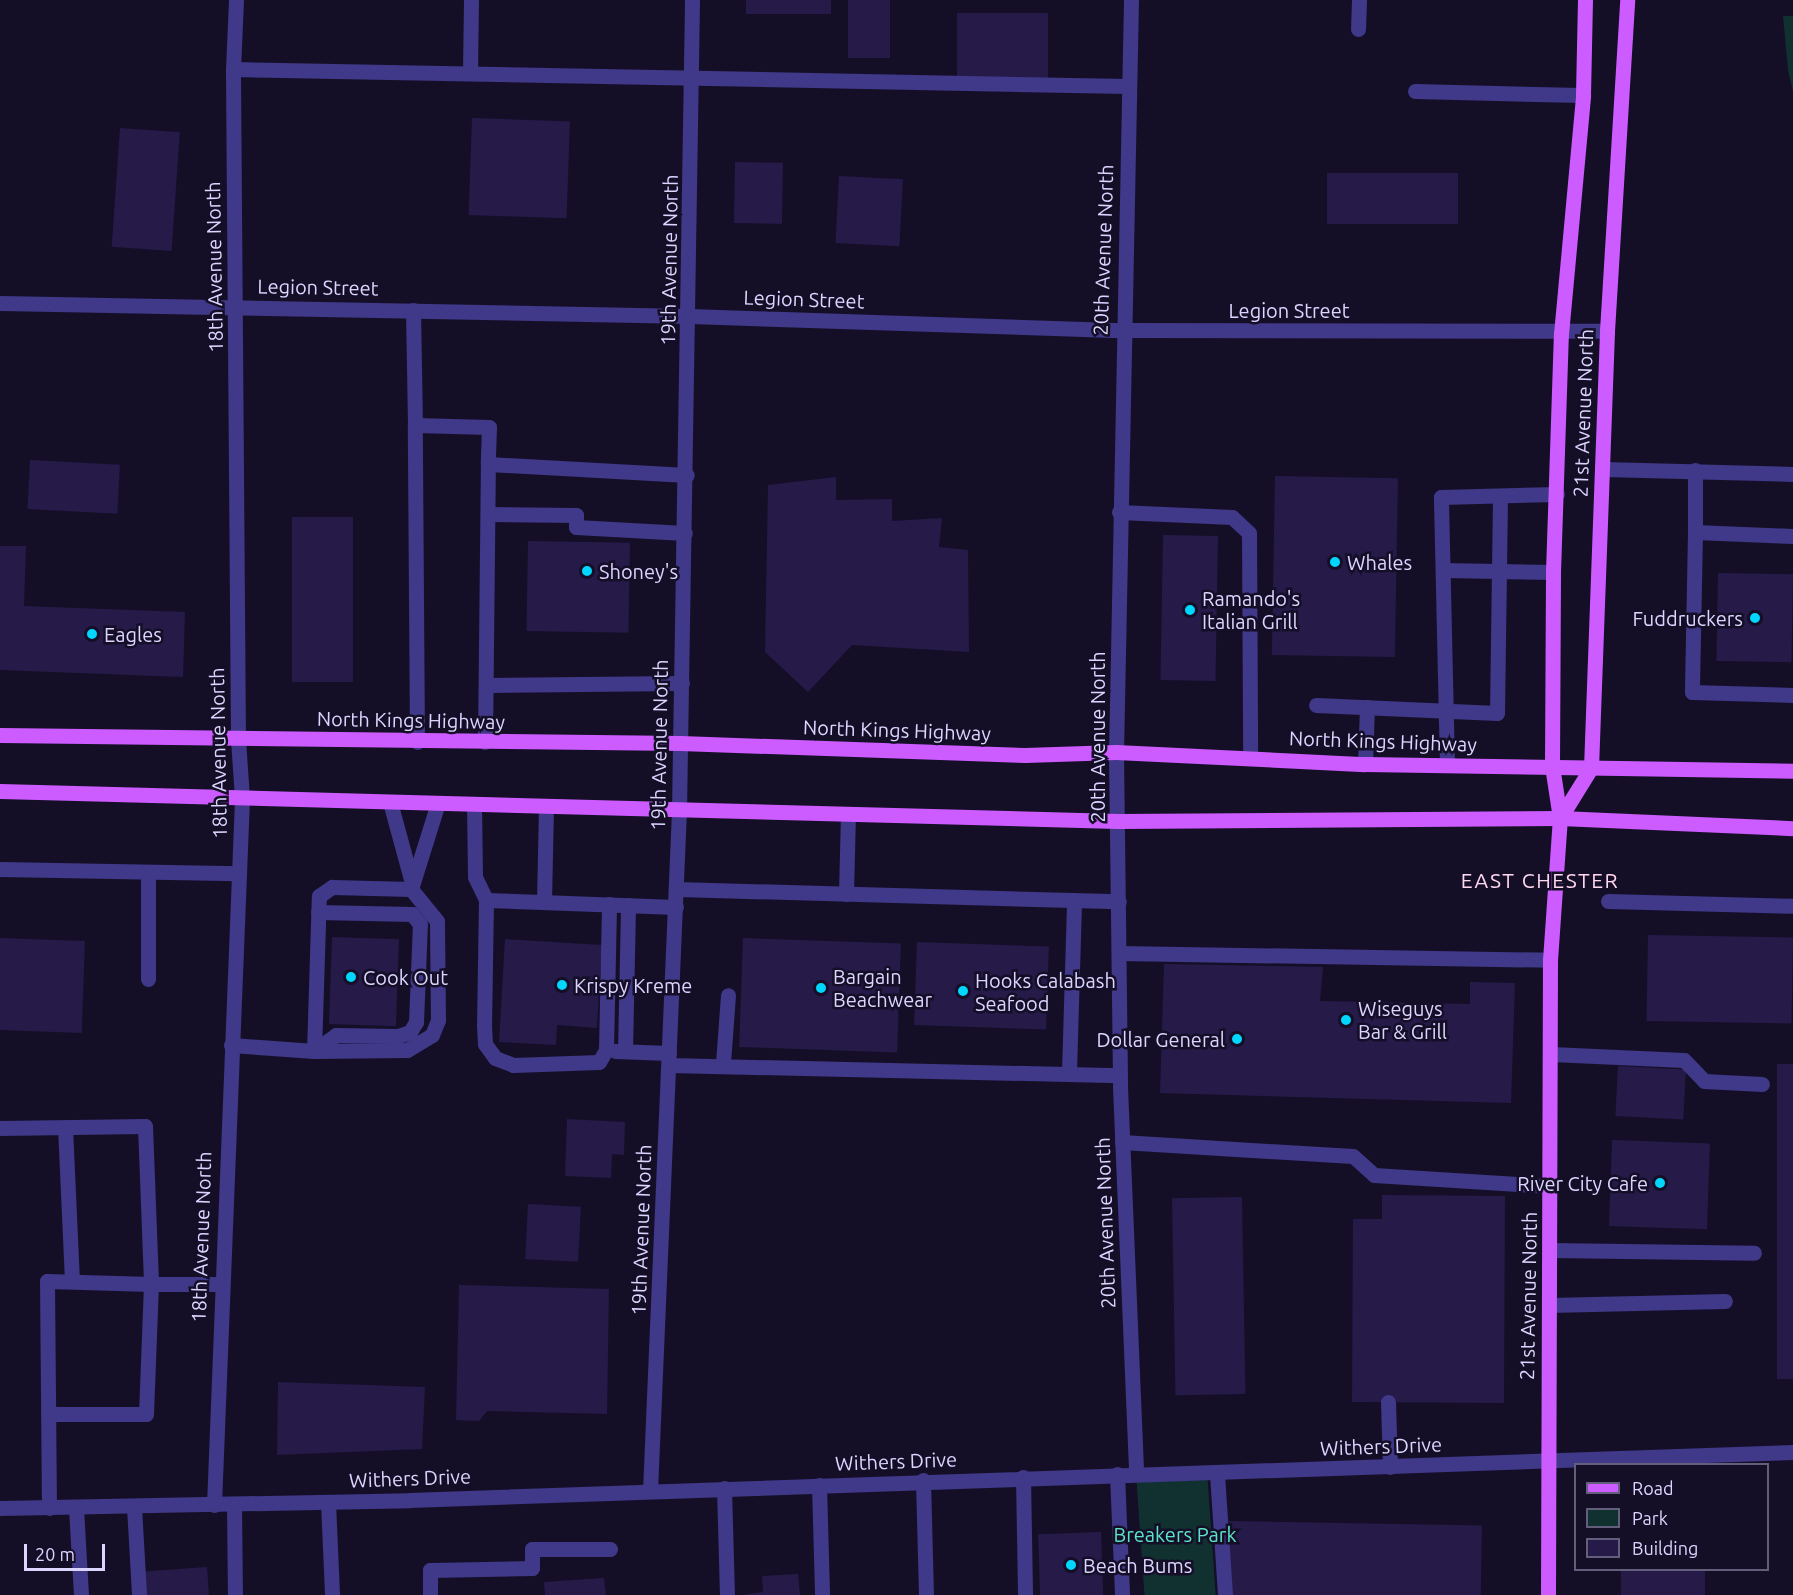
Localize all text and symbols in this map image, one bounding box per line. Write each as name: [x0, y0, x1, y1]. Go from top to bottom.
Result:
street label: 20th Avenue North: [1088, 164, 1118, 336]
street label: 19th Avenue North: [656, 174, 682, 346]
street label: 18th Avenue North: [201, 181, 227, 353]
street label: Legion Street: [257, 274, 379, 300]
street label: Legion Street: [743, 285, 865, 313]
street label: Legion Street: [1228, 298, 1350, 322]
street label: 21st Avenue North: [1568, 328, 1598, 498]
place label: Whales: [1347, 550, 1412, 574]
marker: Whales: [1328, 555, 1342, 569]
place label: Shoney's: [599, 559, 678, 583]
marker: Shoney's: [580, 564, 594, 578]
place label: Ramando's Italian Grill: [1202, 586, 1300, 633]
marker: Ramando's Italian Grill: [1183, 603, 1197, 617]
place label: Fuddruckers: [1633, 606, 1743, 630]
marker: Fuddruckers: [1748, 611, 1762, 625]
place label: Eagles: [104, 622, 162, 646]
marker: Eagles: [85, 627, 99, 641]
street label: 20th Avenue North: [1085, 651, 1109, 823]
street label: 19th Avenue North: [646, 659, 672, 831]
street label: 18th Avenue North: [205, 667, 231, 839]
street label: North Kings Highway: [317, 706, 505, 734]
street label: North Kings Highway: [803, 715, 991, 745]
street label: North Kings Highway: [1289, 726, 1477, 756]
district label: EAST CHESTER: [1461, 867, 1619, 893]
place label: Bargain Beachwear: [833, 964, 932, 1011]
place label: Cook Out: [363, 965, 448, 989]
place label: Hooks Calabash Seafood: [975, 968, 1116, 1015]
marker: Cook Out: [344, 970, 358, 984]
place label: Krispy Kreme: [574, 973, 692, 997]
marker: Krispy Kreme: [555, 978, 569, 992]
marker: Bargain Beachwear: [814, 981, 828, 995]
marker: Hooks Calabash Seafood: [956, 984, 970, 998]
place label: Wiseguys Bar & Grill: [1358, 996, 1447, 1043]
marker: Wiseguys Bar & Grill: [1339, 1013, 1353, 1027]
place label: Dollar General: [1096, 1027, 1225, 1051]
marker: Dollar General: [1230, 1032, 1244, 1046]
street label: 20th Avenue North: [1090, 1137, 1120, 1309]
street label: 19th Avenue North: [626, 1144, 656, 1316]
street label: 18th Avenue North: [186, 1151, 216, 1323]
place label: River City Cafe: [1517, 1171, 1648, 1195]
marker: River City Cafe: [1653, 1176, 1667, 1190]
street label: 21st Avenue North: [1515, 1212, 1541, 1380]
street label: Withers Drive: [1320, 1432, 1442, 1460]
street label: Withers Drive: [835, 1447, 957, 1475]
legend: [1574, 1463, 1769, 1571]
street label: Withers Drive: [349, 1464, 471, 1492]
text: Road: [1632, 1478, 1674, 1498]
text: Park: [1632, 1508, 1668, 1528]
park label: Breakers Park: [1114, 1522, 1236, 1546]
scale bar: [27, 1532, 108, 1570]
text: Building: [1632, 1538, 1698, 1558]
text: 20 m: [35, 1544, 75, 1564]
place label: Beach Bums: [1083, 1553, 1192, 1577]
marker: Beach Bums: [1064, 1558, 1078, 1572]

